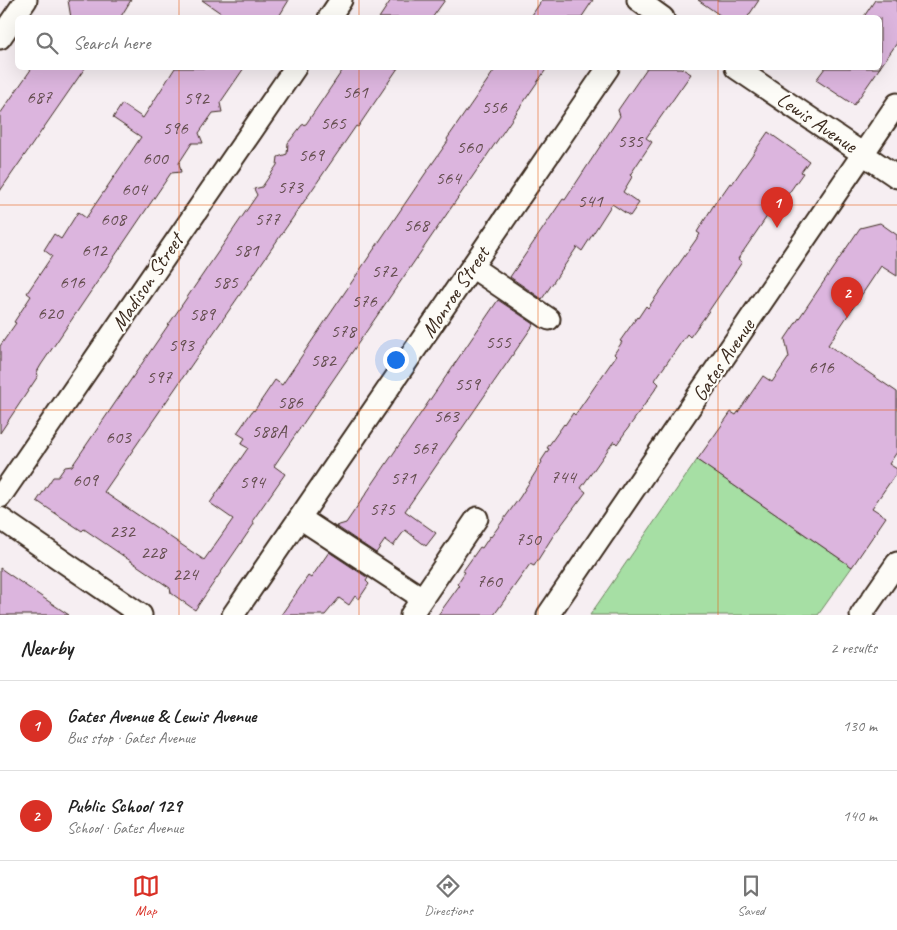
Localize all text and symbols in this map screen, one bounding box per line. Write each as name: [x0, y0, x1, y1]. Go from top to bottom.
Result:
search box: [15, 15, 882, 70]
icon: search: [33, 29, 61, 57]
text: Search here: [73, 31, 150, 55]
house number: 561: [342, 80, 369, 104]
house number: 687: [26, 85, 53, 109]
house number: 592: [183, 86, 210, 110]
street label: Lewis Avenue: [772, 86, 863, 159]
house number: 556: [481, 95, 508, 119]
house number: 565: [320, 111, 347, 135]
house number: 596: [162, 116, 189, 140]
house number: 535: [617, 129, 644, 153]
house number: 560: [456, 135, 483, 159]
house number: 569: [298, 143, 325, 167]
house number: 600: [142, 146, 169, 170]
house number: 564: [435, 166, 463, 190]
house number: 573: [277, 175, 304, 199]
house number: 604: [121, 177, 149, 201]
pin: 1: [761, 187, 793, 228]
house number: 541: [577, 189, 604, 213]
house number: 608: [100, 207, 128, 231]
house number: 577: [254, 207, 281, 231]
house number: 568: [403, 213, 431, 237]
street label: Madison Street: [105, 226, 191, 335]
house number: 612: [81, 238, 108, 262]
house number: 581: [233, 238, 260, 262]
street label: Monroe Street: [415, 240, 496, 342]
house number: 572: [371, 259, 398, 283]
house number: 616: [59, 270, 86, 294]
house number: 585: [212, 270, 239, 294]
pin: 2: [831, 277, 863, 318]
house number: 576: [351, 289, 378, 313]
house number: 620: [37, 301, 64, 325]
house number: 589: [189, 302, 216, 326]
street label: Gates Avenue: [686, 313, 761, 406]
house number: 578: [330, 319, 358, 343]
house number: 555: [485, 330, 512, 354]
house number: 593: [168, 333, 195, 357]
your location: [383, 347, 409, 373]
house number: 582: [310, 348, 337, 372]
house number: 616: [808, 355, 835, 379]
house number: 597: [146, 365, 173, 389]
house number: 559: [454, 372, 481, 396]
house number: 586: [277, 390, 304, 414]
house number: 563: [433, 404, 460, 428]
house number: 588A: [251, 419, 288, 443]
house number: 603: [105, 425, 132, 449]
house number: 567: [411, 436, 438, 460]
house number: 744: [550, 465, 578, 489]
house number: 571: [390, 466, 417, 490]
house number: 609: [72, 468, 99, 492]
house number: 594: [239, 470, 267, 494]
house number: 575: [369, 497, 396, 521]
house number: 232: [109, 519, 136, 543]
house number: 750: [515, 527, 542, 551]
house number: 228: [140, 540, 168, 564]
house number: 224: [172, 562, 200, 586]
house number: 760: [476, 569, 503, 593]
text: Nearby: [20, 635, 73, 661]
text: 2 results: [830, 638, 877, 658]
text: Gates Avenue & Lewis Avenue: [67, 704, 256, 728]
text: 1: [32, 716, 40, 736]
text: 130 m: [843, 716, 877, 736]
text: Bus stop · Gates Avenue: [67, 728, 195, 748]
text: Public School 129: [67, 794, 181, 818]
text: 2: [32, 806, 40, 826]
text: 140 m: [843, 806, 877, 826]
text: School · Gates Avenue: [67, 818, 183, 838]
tab: Map: [132, 872, 160, 919]
tab: Directions: [424, 872, 473, 919]
tab: Saved: [737, 872, 765, 919]

